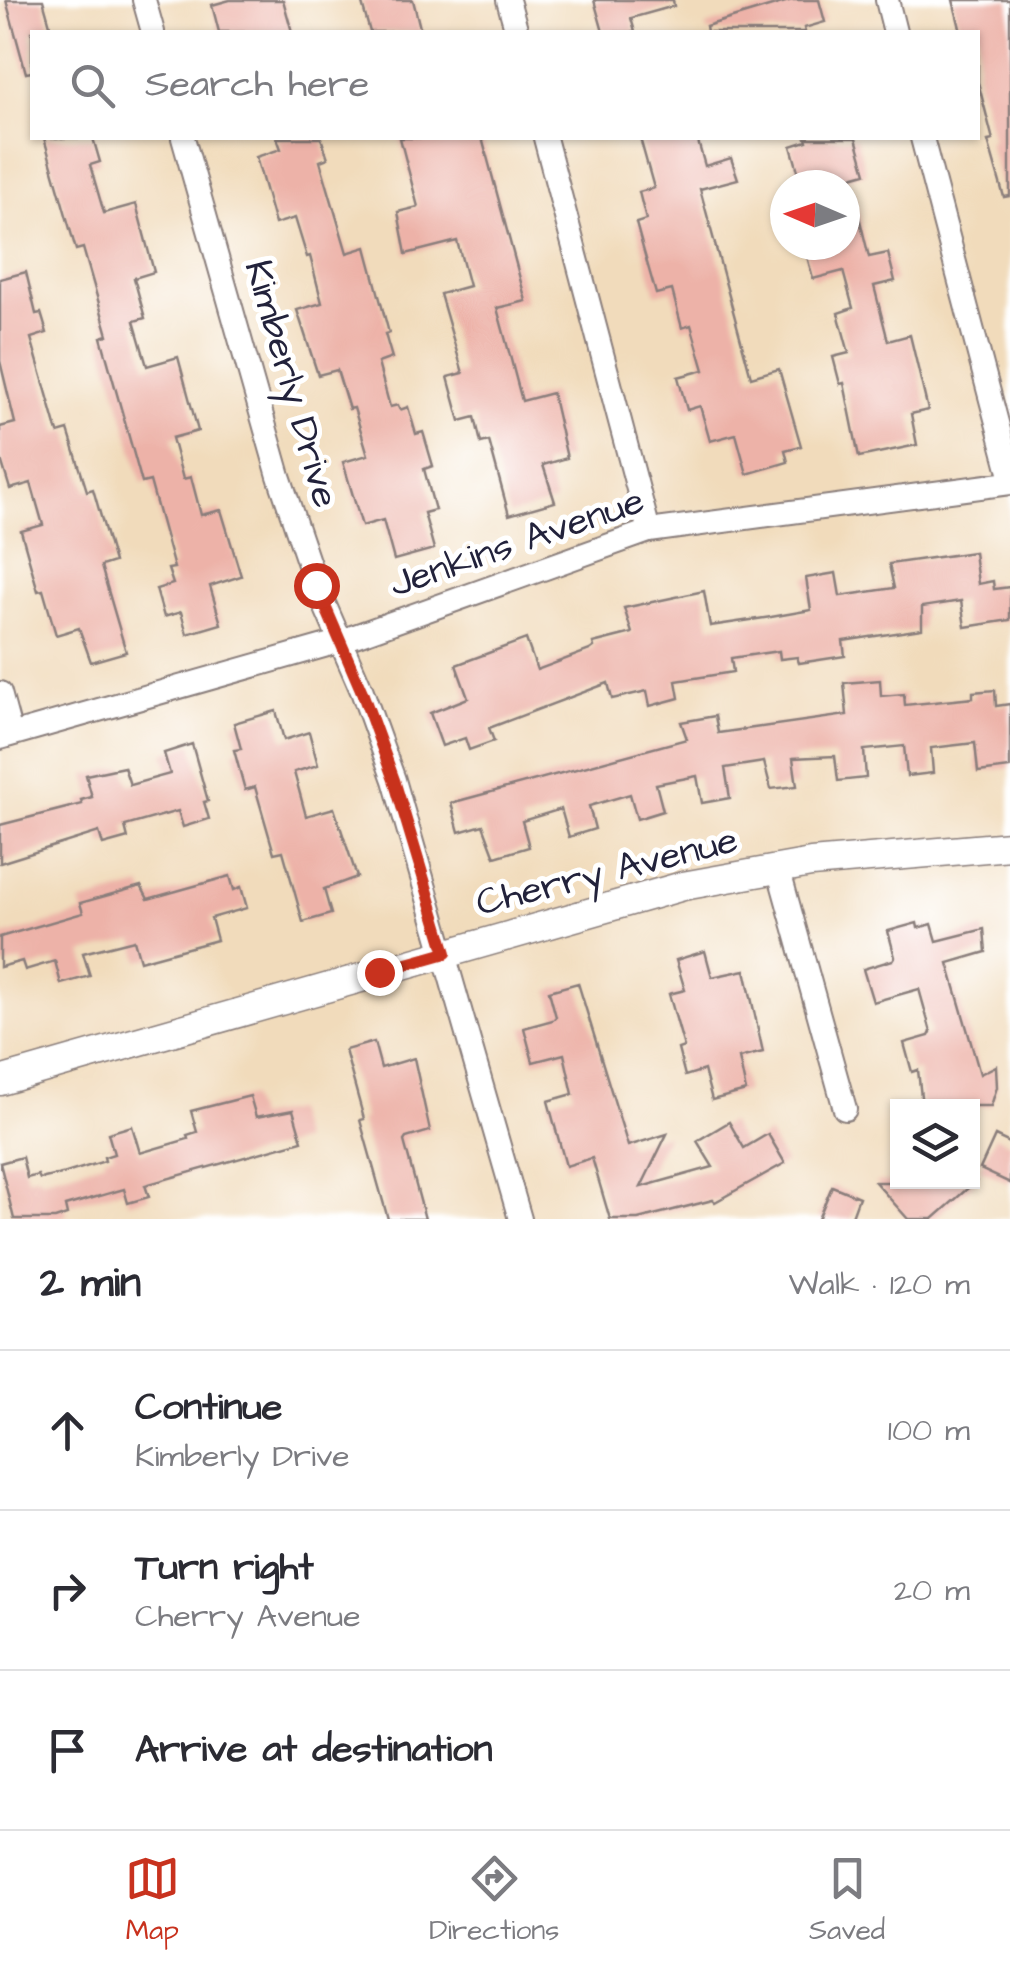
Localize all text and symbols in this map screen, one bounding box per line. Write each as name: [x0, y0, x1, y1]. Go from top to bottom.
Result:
search box: [30, 30, 980, 140]
icon: search: [65, 58, 120, 113]
text: Search here: [145, 59, 369, 111]
north arrow: [770, 170, 860, 260]
street label: Kimberly Drive: [230, 254, 351, 514]
street label: Jenkins Avenue: [383, 475, 651, 611]
route start: [294, 563, 340, 609]
street label: Cherry Avenue: [471, 814, 743, 931]
route end: [357, 950, 403, 996]
map controls: [890, 1099, 980, 1189]
button: layers: [890, 1099, 980, 1189]
text: 2 min: [40, 1255, 141, 1313]
text: Walk · 120 m: [789, 1262, 970, 1307]
text: Continue: [135, 1382, 282, 1434]
icon: ahead: [40, 1403, 95, 1458]
text: 100 m: [888, 1408, 970, 1453]
text: Kimberly Drive: [135, 1434, 350, 1479]
text: Turn right: [135, 1542, 314, 1594]
icon: right: [40, 1563, 95, 1618]
text: 20 m: [894, 1568, 970, 1613]
text: Cherry Avenue: [135, 1594, 360, 1639]
icon: arrive: [40, 1723, 95, 1778]
text: Arrive at destination: [135, 1724, 492, 1776]
tab: Map: [125, 1851, 180, 1950]
tab: Directions: [429, 1851, 559, 1950]
tab: Saved: [809, 1851, 885, 1950]

